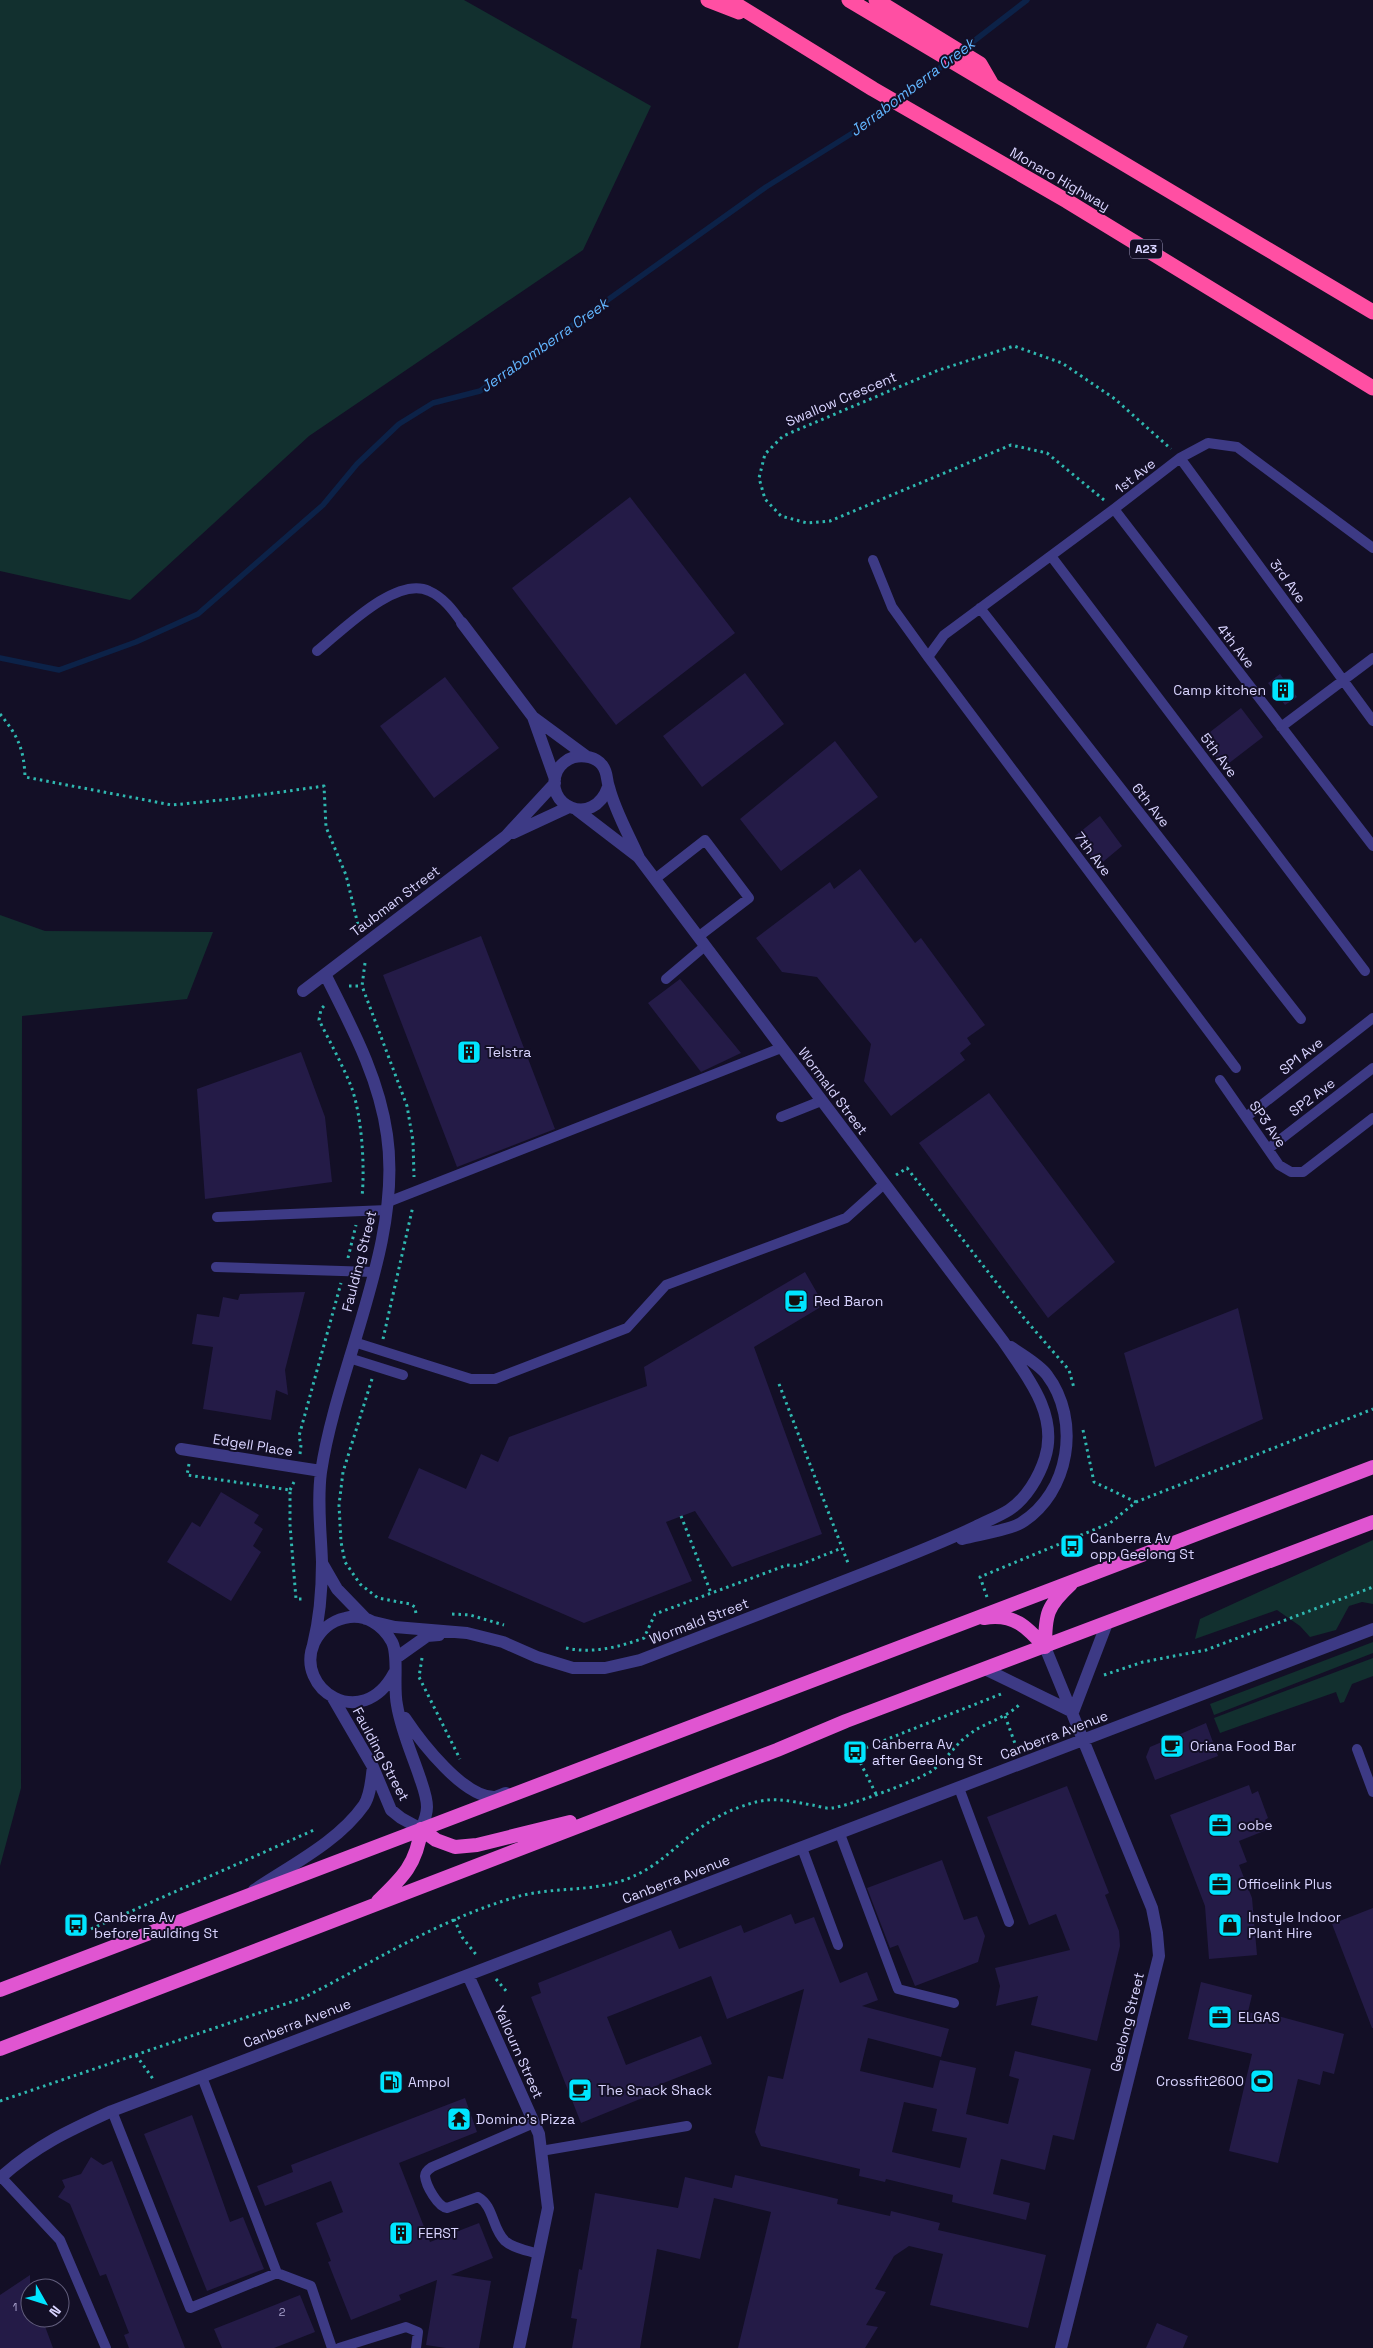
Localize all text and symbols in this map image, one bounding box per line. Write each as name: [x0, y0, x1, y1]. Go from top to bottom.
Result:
water label: Jerrabomberra Creek: [846, 33, 980, 140]
street label: Monaro Highway: [1007, 143, 1113, 215]
road number: A23: [1130, 240, 1162, 258]
water label: Jerrabomberra Creek: [476, 293, 613, 396]
street label: Swallow Crescent: [783, 367, 899, 431]
street label: 1st Ave: [1111, 454, 1159, 498]
street label: 3rd Ave: [1266, 555, 1310, 607]
street label: 4th Ave: [1213, 620, 1259, 672]
building icon: Camp kitchen: [1270, 677, 1296, 703]
place label: Camp kitchen: [1173, 681, 1266, 699]
street label: 5th Ave: [1196, 729, 1242, 781]
street label: 6th Ave: [1128, 779, 1174, 831]
street label: 7th Ave: [1071, 828, 1115, 880]
street label: Taubman Street: [347, 861, 443, 941]
street label: SP1 Ave: [1276, 1033, 1326, 1079]
building icon: Telstra: [456, 1039, 482, 1065]
place label: Telstra: [486, 1043, 531, 1061]
street label: Wormald Street: [794, 1044, 872, 1138]
street label: SP2 Ave: [1285, 1074, 1339, 1120]
street label: SP3 Ave: [1245, 1097, 1291, 1151]
street label: Faulding Street: [338, 1208, 380, 1314]
cafe icon: Red Baron: [783, 1288, 809, 1314]
place label: Red Baron: [814, 1292, 883, 1310]
street label: Edgell Place: [212, 1430, 294, 1460]
place label: Canberra Av opp Geelong St: [1090, 1529, 1194, 1563]
bus stop icon: Canberra Av opp Geelong St: [1059, 1533, 1085, 1559]
street label: Wormald Street: [647, 1594, 751, 1648]
street label: Faulding Street: [349, 1704, 413, 1804]
street label: Canberra Avenue: [997, 1706, 1111, 1764]
cafe icon: Oriana Food Bar: [1159, 1733, 1185, 1759]
place label: Canberra Av after Geelong St: [872, 1735, 983, 1769]
place label: Oriana Food Bar: [1190, 1737, 1296, 1755]
bus stop icon: Canberra Av after Geelong St: [842, 1739, 868, 1765]
office icon: oobe: [1207, 1812, 1233, 1838]
place label: oobe: [1238, 1816, 1273, 1834]
street label: Canberra Avenue: [619, 1850, 733, 1908]
office icon: Officelink Plus: [1207, 1871, 1233, 1897]
place label: Officelink Plus: [1238, 1875, 1332, 1893]
place label: Canberra Av before Faulding St: [94, 1908, 218, 1942]
place label: Instyle Indoor Plant Hire: [1248, 1908, 1341, 1942]
bus stop icon: Canberra Av before Faulding St: [63, 1912, 89, 1938]
shop icon: Instyle Indoor Plant Hire: [1217, 1912, 1243, 1938]
street label: Geelong Street: [1106, 1970, 1148, 2074]
street label: Canberra Avenue: [240, 1994, 354, 2052]
street label: Yallourn Street: [490, 2003, 548, 2101]
office icon: ELGAS: [1207, 2004, 1233, 2030]
place label: ELGAS: [1238, 2008, 1280, 2026]
sports icon: Crossfit2600: [1249, 2068, 1275, 2094]
fuel station icon: Ampol: [378, 2069, 404, 2095]
place label: Crossfit2600: [1156, 2072, 1244, 2090]
place label: Ampol: [408, 2073, 450, 2091]
cafe icon: The Snack Shack: [567, 2077, 593, 2103]
place label: The Snack Shack: [598, 2081, 713, 2099]
temple icon: Domino's Pizza: [446, 2106, 472, 2132]
place label: Domino's Pizza: [476, 2110, 575, 2128]
building icon: FERST: [388, 2220, 414, 2246]
place label: FERST: [418, 2224, 459, 2242]
north arrow: [20, 2278, 70, 2328]
house number: 1: [13, 2300, 17, 2314]
text: N: [45, 2302, 65, 2320]
house number: 2: [279, 2305, 286, 2319]

